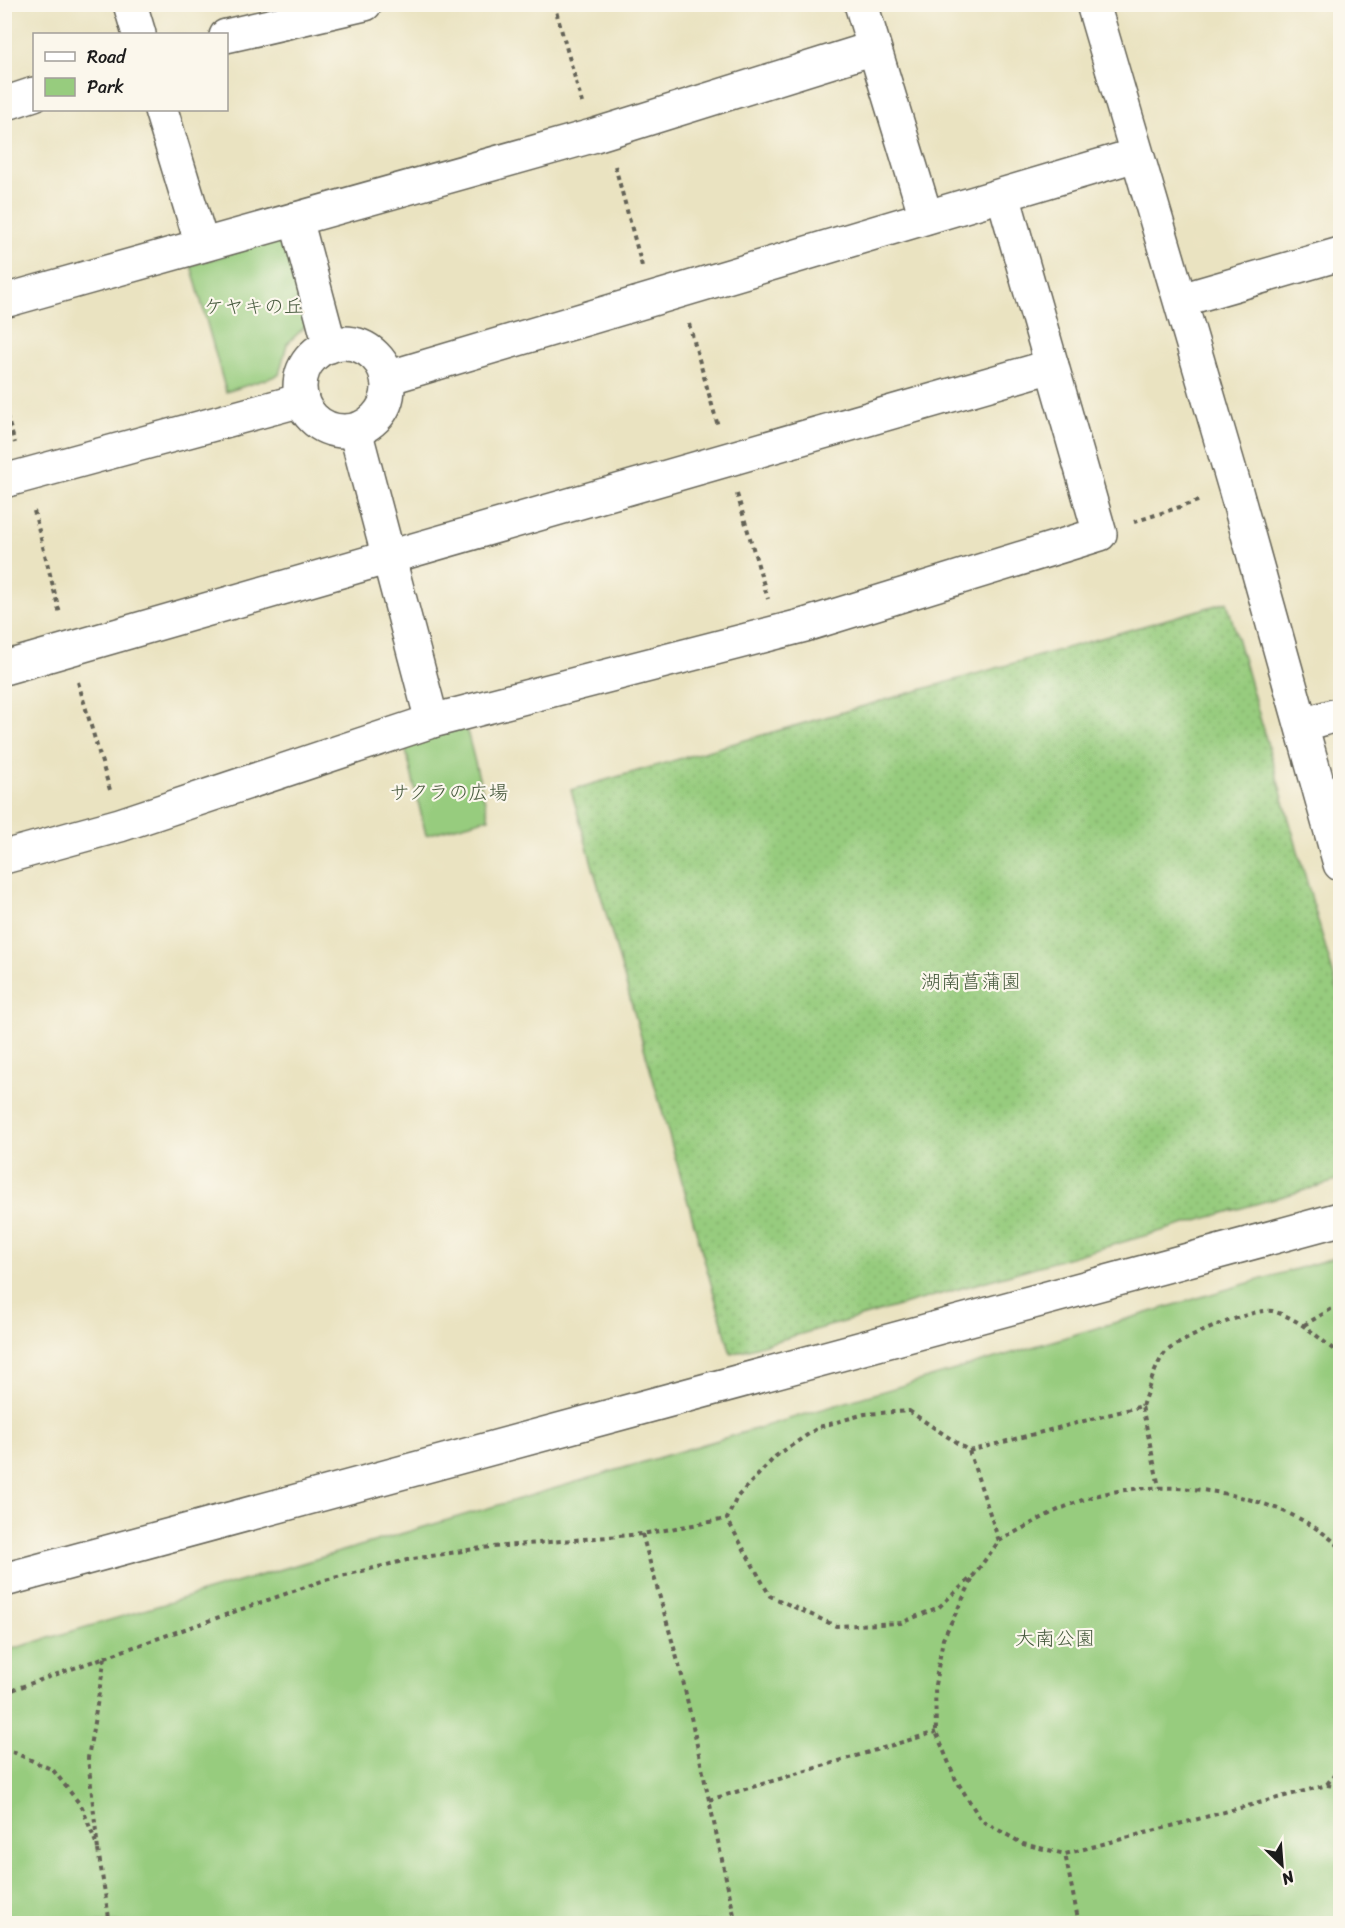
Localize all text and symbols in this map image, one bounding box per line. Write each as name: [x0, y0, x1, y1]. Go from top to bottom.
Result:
legend: [33, 33, 228, 111]
text: Road: [87, 41, 127, 73]
text: Park: [87, 71, 124, 103]
park label: ケヤキの丘: [204, 289, 304, 324]
park label: サクラの広場: [389, 775, 509, 810]
park label: 湖南菖蒲園: [921, 964, 1021, 999]
park label: 大南公園: [1015, 1621, 1095, 1656]
north arrow: [1252, 1835, 1312, 1895]
text: N: [1276, 1862, 1300, 1894]

